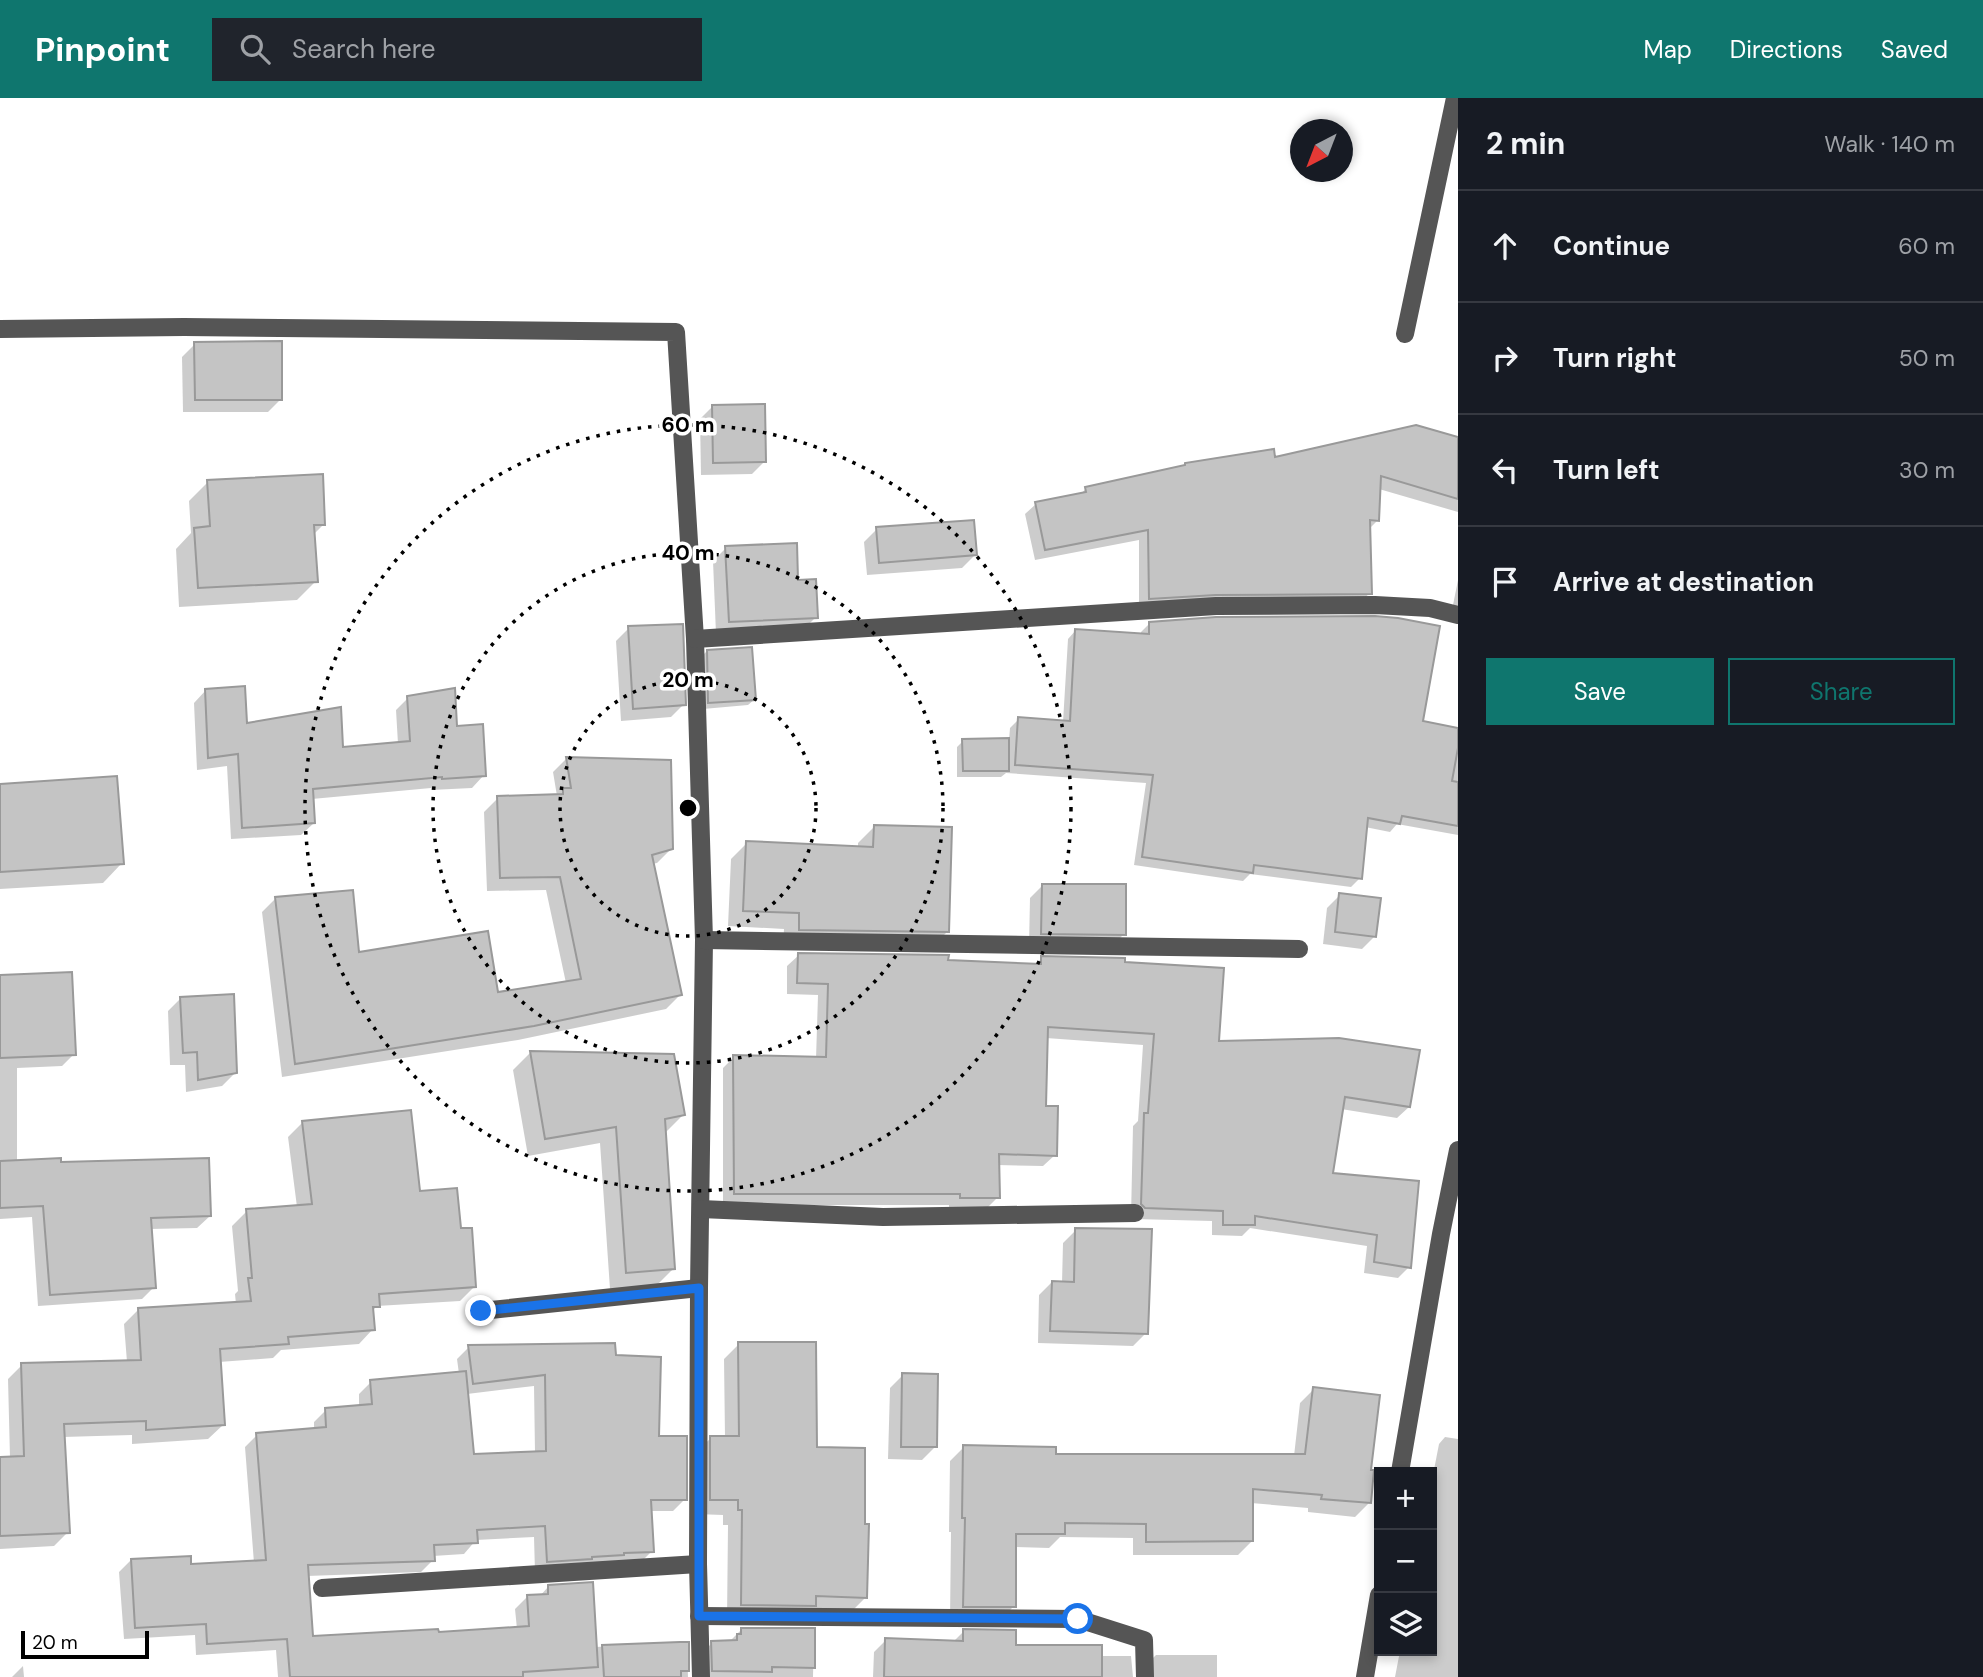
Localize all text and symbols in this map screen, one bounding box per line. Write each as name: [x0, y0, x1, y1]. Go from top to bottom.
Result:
search box: [212, 18, 702, 81]
text: Pinpoint: [35, 28, 170, 71]
icon: search: [236, 30, 274, 68]
text: Search here: [292, 32, 436, 66]
text: Map: [1644, 34, 1692, 65]
text: Directions: [1730, 34, 1843, 65]
text: Saved: [1881, 34, 1948, 65]
north arrow: [1290, 119, 1353, 182]
text: 2 min: [1486, 124, 1565, 163]
text: Walk · 140 m: [1824, 129, 1955, 159]
icon: ahead: [1486, 227, 1524, 265]
text: Continue: [1553, 229, 1670, 263]
text: 60 m: [1898, 231, 1955, 261]
icon: right: [1486, 339, 1524, 377]
text: Turn right: [1553, 341, 1677, 375]
text: 50 m: [1899, 343, 1955, 373]
text: 60 m: [662, 411, 714, 439]
icon: left: [1486, 451, 1524, 489]
text: Turn left: [1553, 453, 1660, 487]
text: 30 m: [1899, 455, 1955, 485]
text: 40 m: [661, 539, 715, 567]
icon: arrive: [1486, 563, 1524, 601]
text: Arrive at destination: [1553, 565, 1814, 599]
button: Save: [1486, 658, 1714, 725]
button: Share: [1728, 658, 1955, 725]
text: 20 m: [662, 666, 714, 694]
centre of rings: [676, 796, 700, 820]
route end: [465, 1295, 496, 1326]
map controls: [1374, 1467, 1437, 1656]
button: +: [1374, 1467, 1437, 1530]
button: −: [1374, 1530, 1437, 1593]
button: layers: [1374, 1593, 1437, 1656]
route start: [1062, 1603, 1093, 1634]
scale bar: [21, 1628, 149, 1660]
text: 20 m: [32, 1630, 78, 1655]

